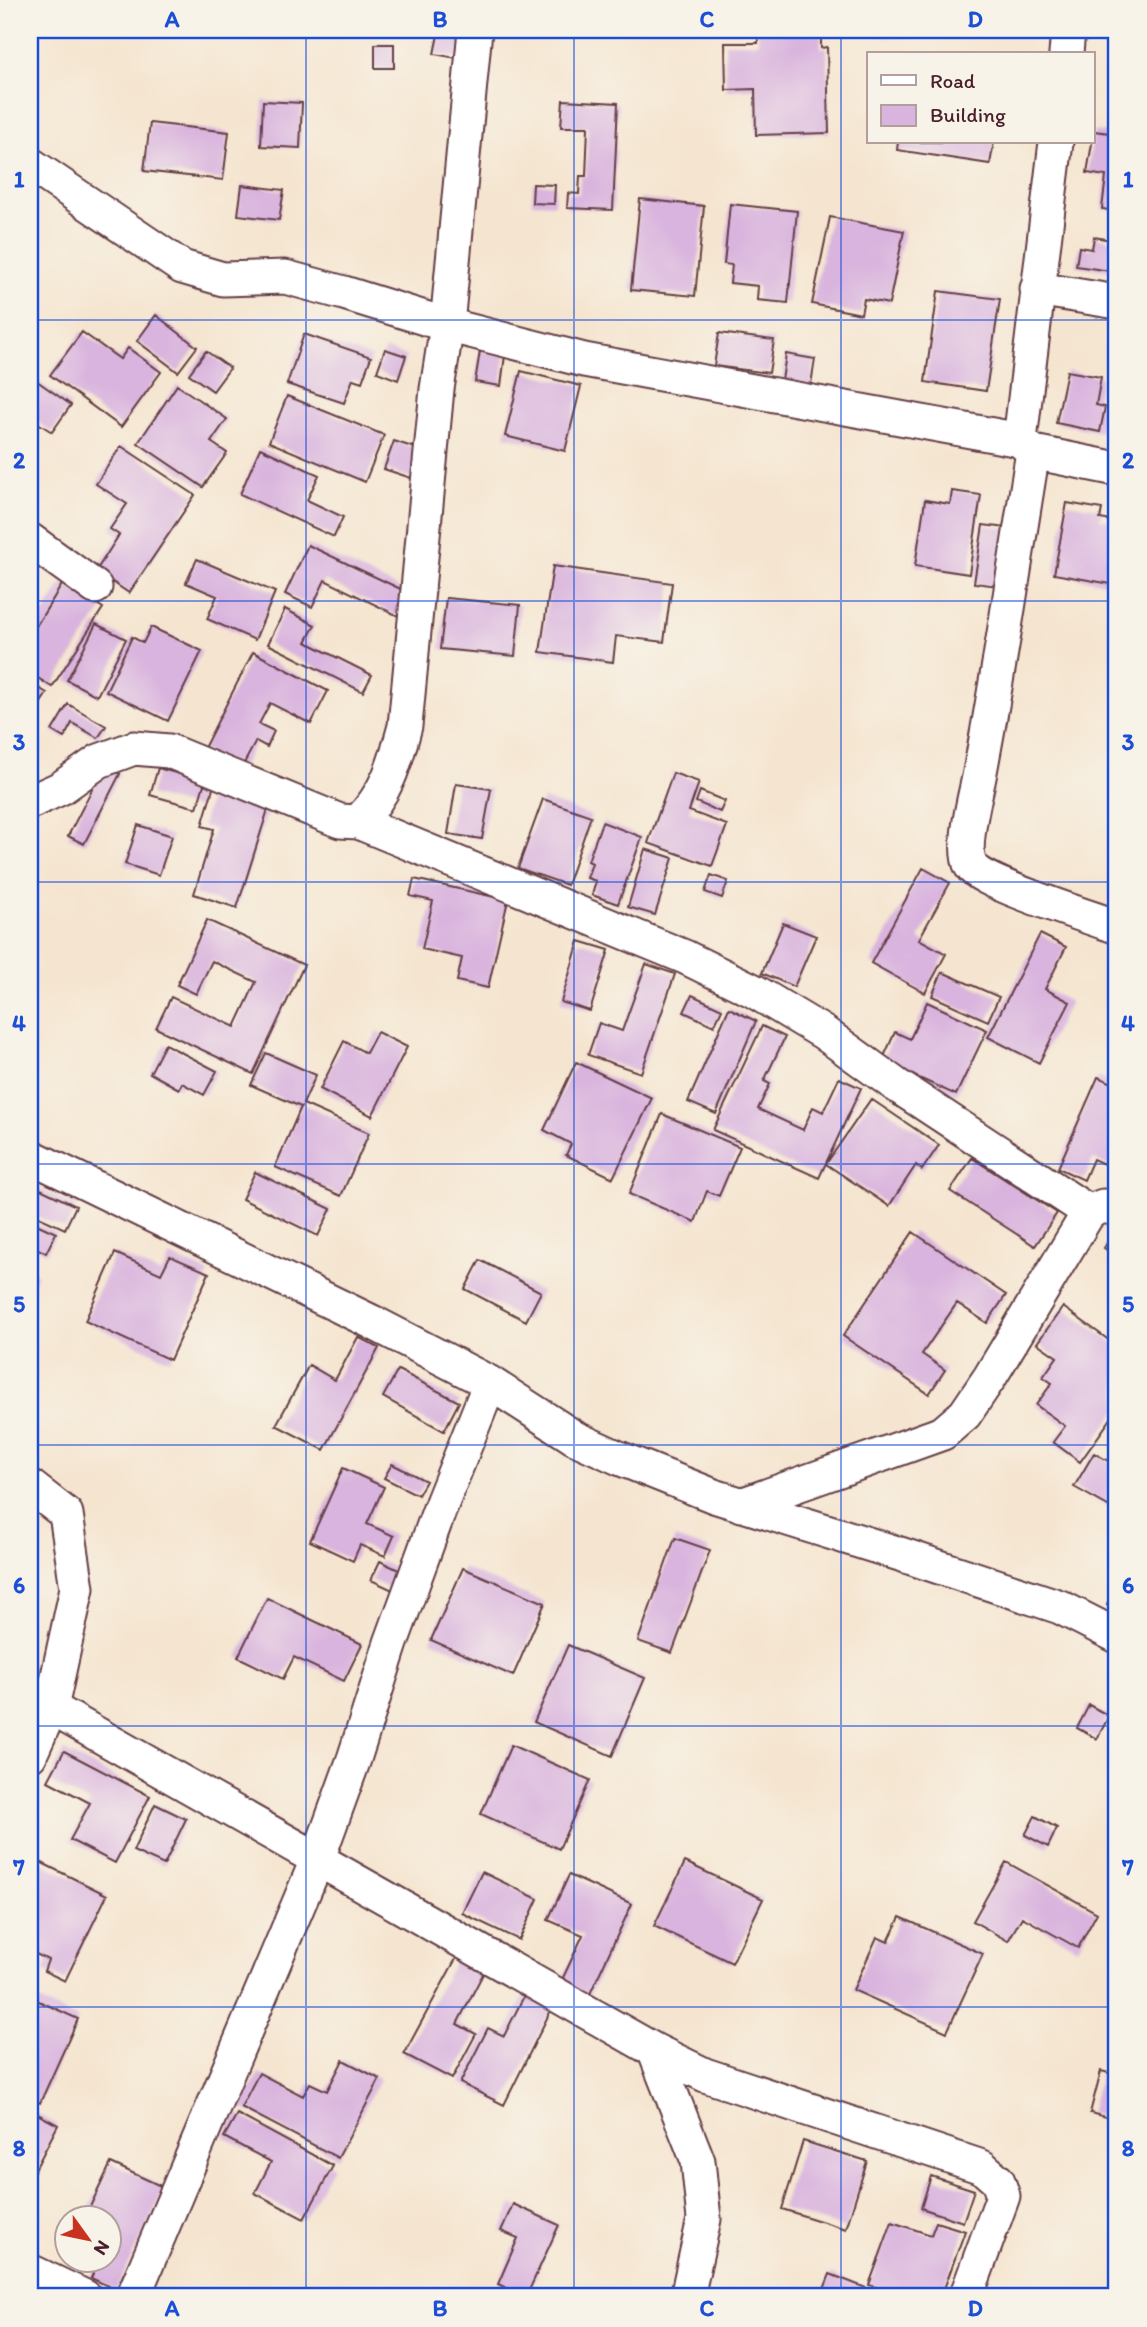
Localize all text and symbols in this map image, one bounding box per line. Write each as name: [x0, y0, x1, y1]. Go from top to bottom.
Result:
text: A: [164, 5, 180, 33]
text: B: [433, 5, 448, 33]
text: C: [700, 5, 715, 33]
text: D: [967, 5, 983, 33]
legend: [867, 52, 1094, 144]
text: Road: [930, 68, 976, 93]
text: Building: [930, 102, 1006, 127]
text: 1: [14, 165, 25, 193]
text: 1: [1123, 165, 1134, 193]
text: 2: [13, 446, 26, 474]
text: 2: [1122, 446, 1135, 474]
text: 3: [13, 728, 26, 756]
text: 3: [1122, 728, 1135, 756]
text: 4: [12, 1009, 26, 1037]
text: 4: [1121, 1009, 1135, 1037]
text: 5: [13, 1290, 25, 1318]
text: 5: [1122, 1290, 1134, 1318]
text: 6: [13, 1571, 25, 1599]
text: 6: [1122, 1571, 1134, 1599]
text: 7: [12, 1853, 25, 1881]
text: 7: [1121, 1853, 1134, 1881]
text: 8: [13, 2134, 26, 2162]
text: 8: [1122, 2134, 1135, 2162]
north arrow: [52, 2204, 122, 2274]
text: N: [89, 2236, 115, 2260]
text: A: [164, 2294, 180, 2322]
text: B: [433, 2294, 448, 2322]
text: C: [700, 2294, 715, 2322]
text: D: [967, 2294, 983, 2322]

